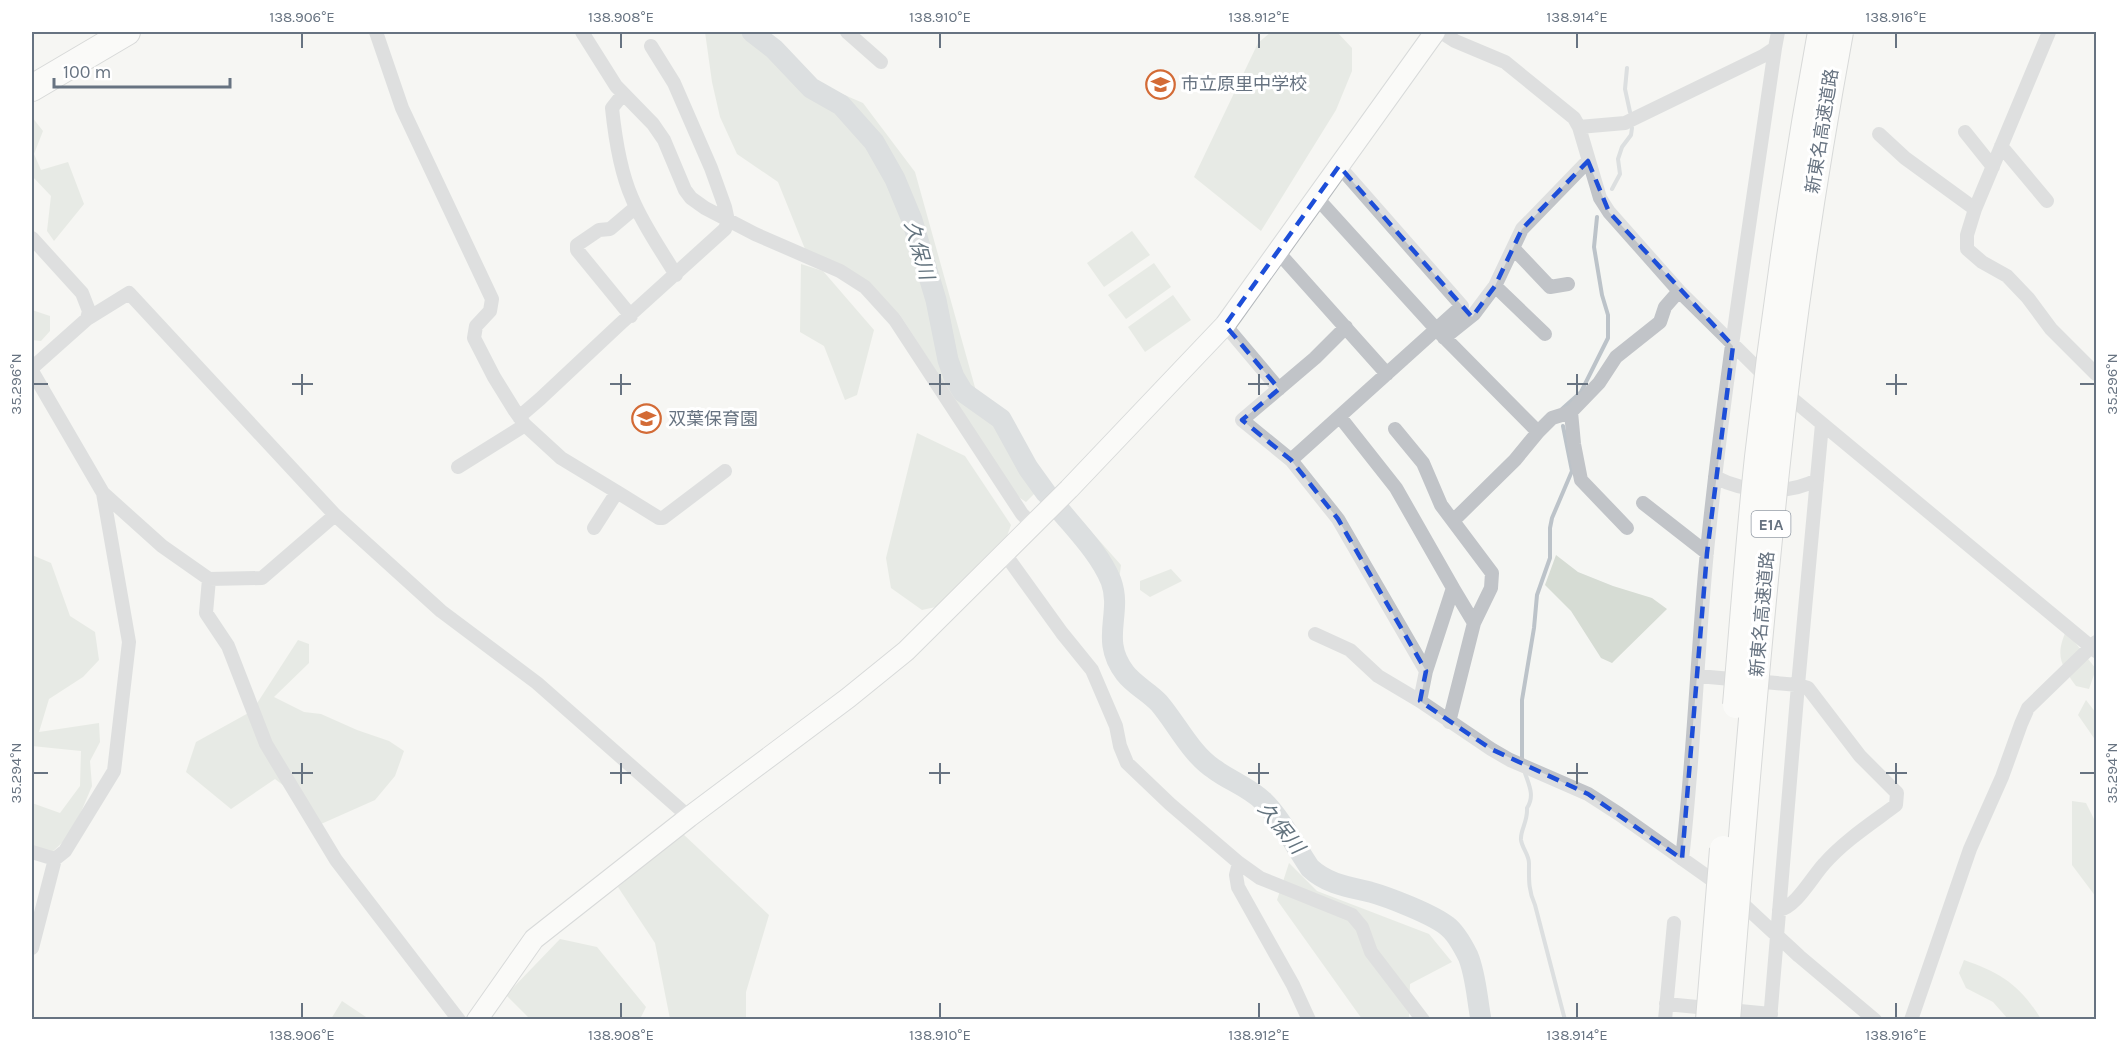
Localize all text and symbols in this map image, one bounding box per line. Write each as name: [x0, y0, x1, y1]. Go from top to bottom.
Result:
text: 138.906°E: [269, 8, 335, 26]
text: 138.908°E: [588, 8, 654, 26]
text: 138.910°E: [909, 8, 971, 26]
text: 138.912°E: [1228, 8, 1290, 26]
text: 138.914°E: [1546, 8, 1608, 26]
text: 138.916°E: [1865, 8, 1927, 26]
scale bar: [54, 51, 230, 89]
text: 100 m: [63, 61, 111, 83]
street label: 新東名高速道路: [1801, 67, 1843, 195]
school or university icon: 市立原里中学校: [1144, 68, 1176, 100]
place label: 市立原里中学校: [1181, 73, 1307, 95]
water label: 久保川: [900, 218, 939, 284]
text: 35.296°N: [7, 353, 25, 415]
text: 35.296°N: [2103, 353, 2121, 415]
school or university icon: 双葉保育園: [631, 403, 663, 435]
place label: 双葉保育園: [668, 408, 758, 430]
road number: E1A: [1752, 511, 1790, 537]
street label: 新東名高速道路: [1746, 550, 1778, 678]
text: 35.294°N: [7, 742, 25, 804]
text: 35.294°N: [2103, 742, 2121, 804]
water label: 久保川: [1253, 797, 1310, 860]
text: 138.906°E: [269, 1026, 335, 1044]
text: 138.908°E: [588, 1026, 654, 1044]
text: 138.910°E: [909, 1026, 971, 1044]
text: 138.912°E: [1228, 1026, 1290, 1044]
text: 138.914°E: [1546, 1026, 1608, 1044]
text: 138.916°E: [1865, 1026, 1927, 1044]

